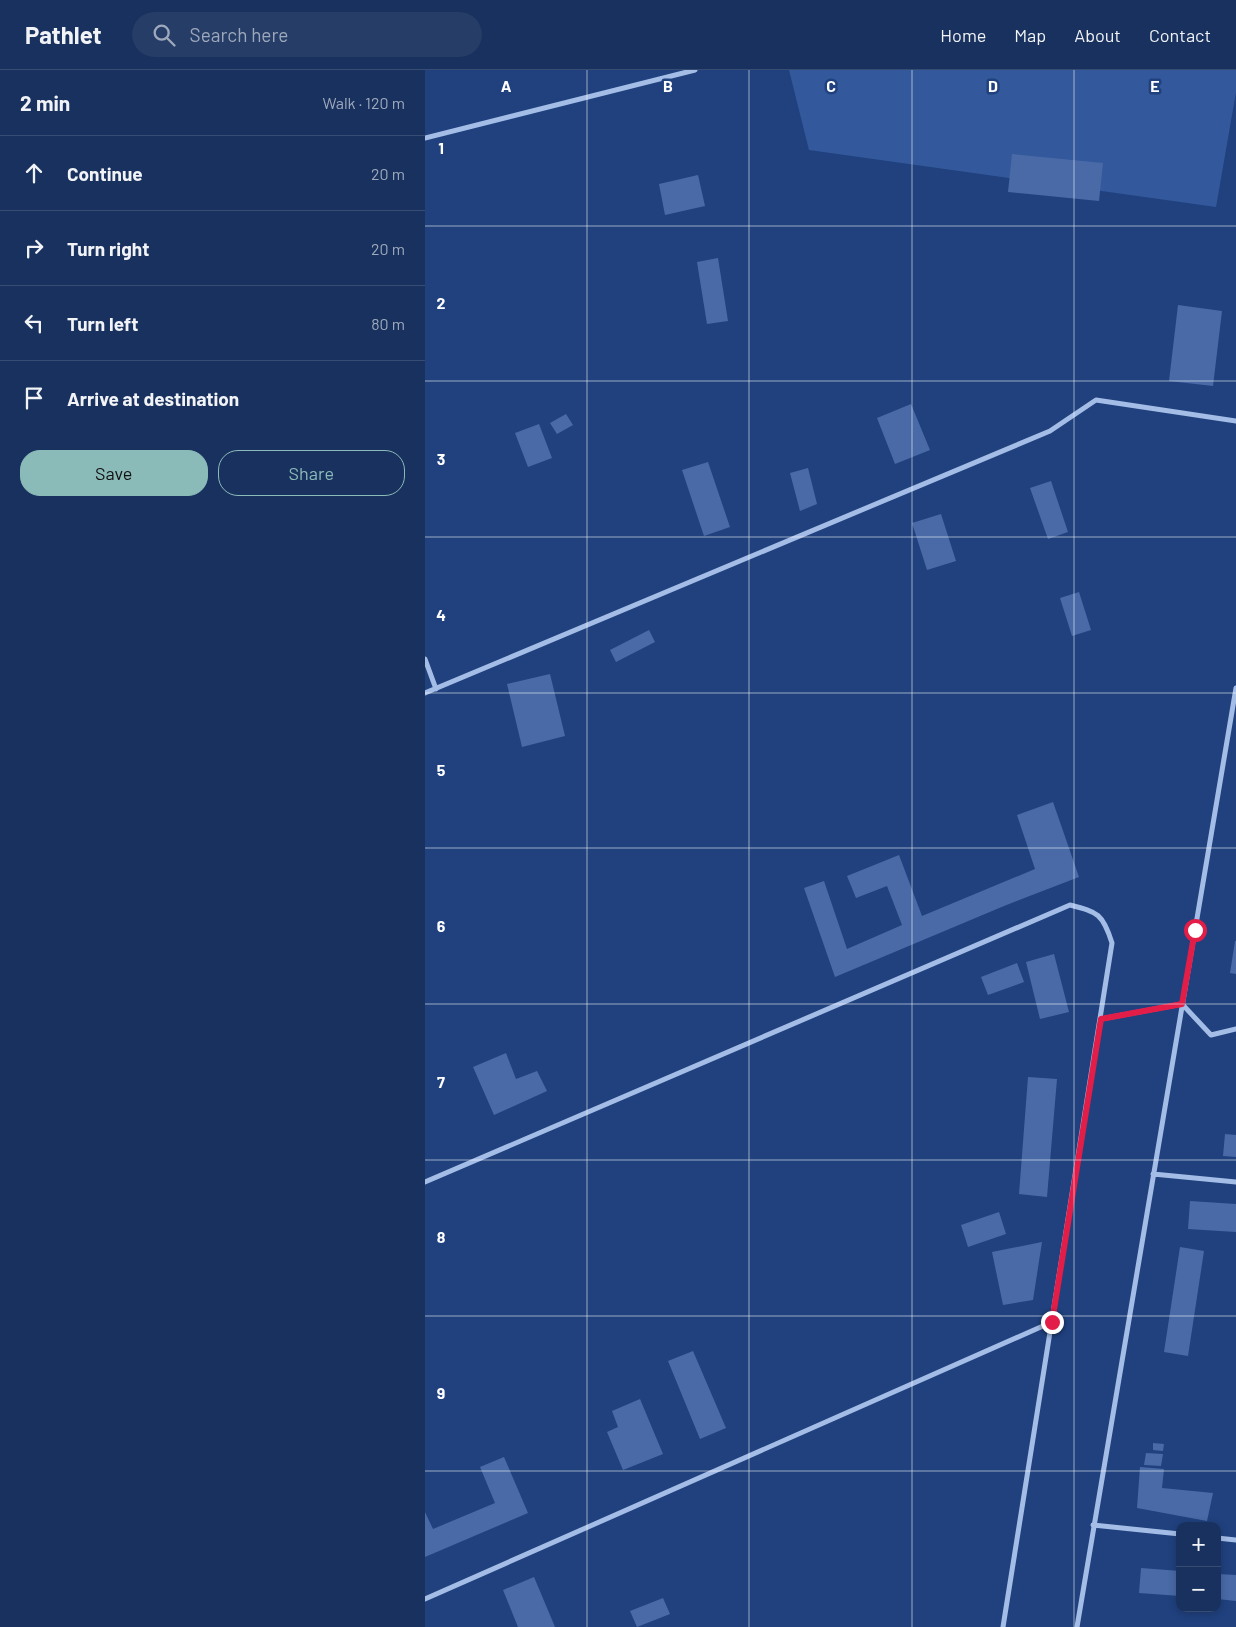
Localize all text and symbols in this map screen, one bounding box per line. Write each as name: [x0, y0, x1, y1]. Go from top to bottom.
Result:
search box: [132, 12, 482, 57]
text: Pathlet: [25, 20, 102, 49]
icon: search: [150, 21, 178, 49]
text: Search here: [190, 23, 288, 46]
text: Home: [940, 24, 986, 46]
text: Map: [1014, 24, 1046, 46]
text: About: [1074, 24, 1121, 46]
text: Contact: [1149, 24, 1211, 46]
text: A: [501, 76, 512, 95]
text: B: [663, 76, 673, 95]
text: C: [826, 76, 836, 95]
text: D: [988, 76, 998, 95]
text: E: [1150, 76, 1160, 95]
text: 2 min: [20, 90, 70, 115]
text: Walk · 120 m: [322, 93, 405, 112]
text: 1: [438, 138, 444, 157]
icon: ahead: [20, 159, 48, 187]
text: Continue: [67, 162, 143, 185]
text: 20 m: [371, 164, 405, 183]
icon: right: [20, 234, 48, 262]
text: Turn right: [67, 237, 149, 260]
text: 20 m: [371, 239, 405, 258]
text: 2: [437, 293, 446, 312]
icon: left: [20, 309, 48, 337]
text: Turn left: [67, 312, 138, 335]
text: 80 m: [371, 314, 405, 333]
icon: arrive: [20, 384, 48, 412]
text: Arrive at destination: [67, 387, 239, 410]
text: 3: [437, 449, 445, 468]
button: Save: [20, 450, 208, 496]
button: Share: [218, 450, 405, 496]
text: 4: [436, 605, 446, 624]
text: 5: [437, 760, 446, 779]
text: 6: [437, 916, 446, 935]
route start: [1184, 919, 1207, 942]
text: 7: [437, 1072, 445, 1091]
text: 8: [437, 1227, 446, 1246]
route end: [1041, 1311, 1064, 1334]
text: 9: [437, 1383, 445, 1402]
map controls: [1176, 1522, 1221, 1612]
button: +: [1176, 1522, 1221, 1567]
button: −: [1176, 1567, 1221, 1612]

